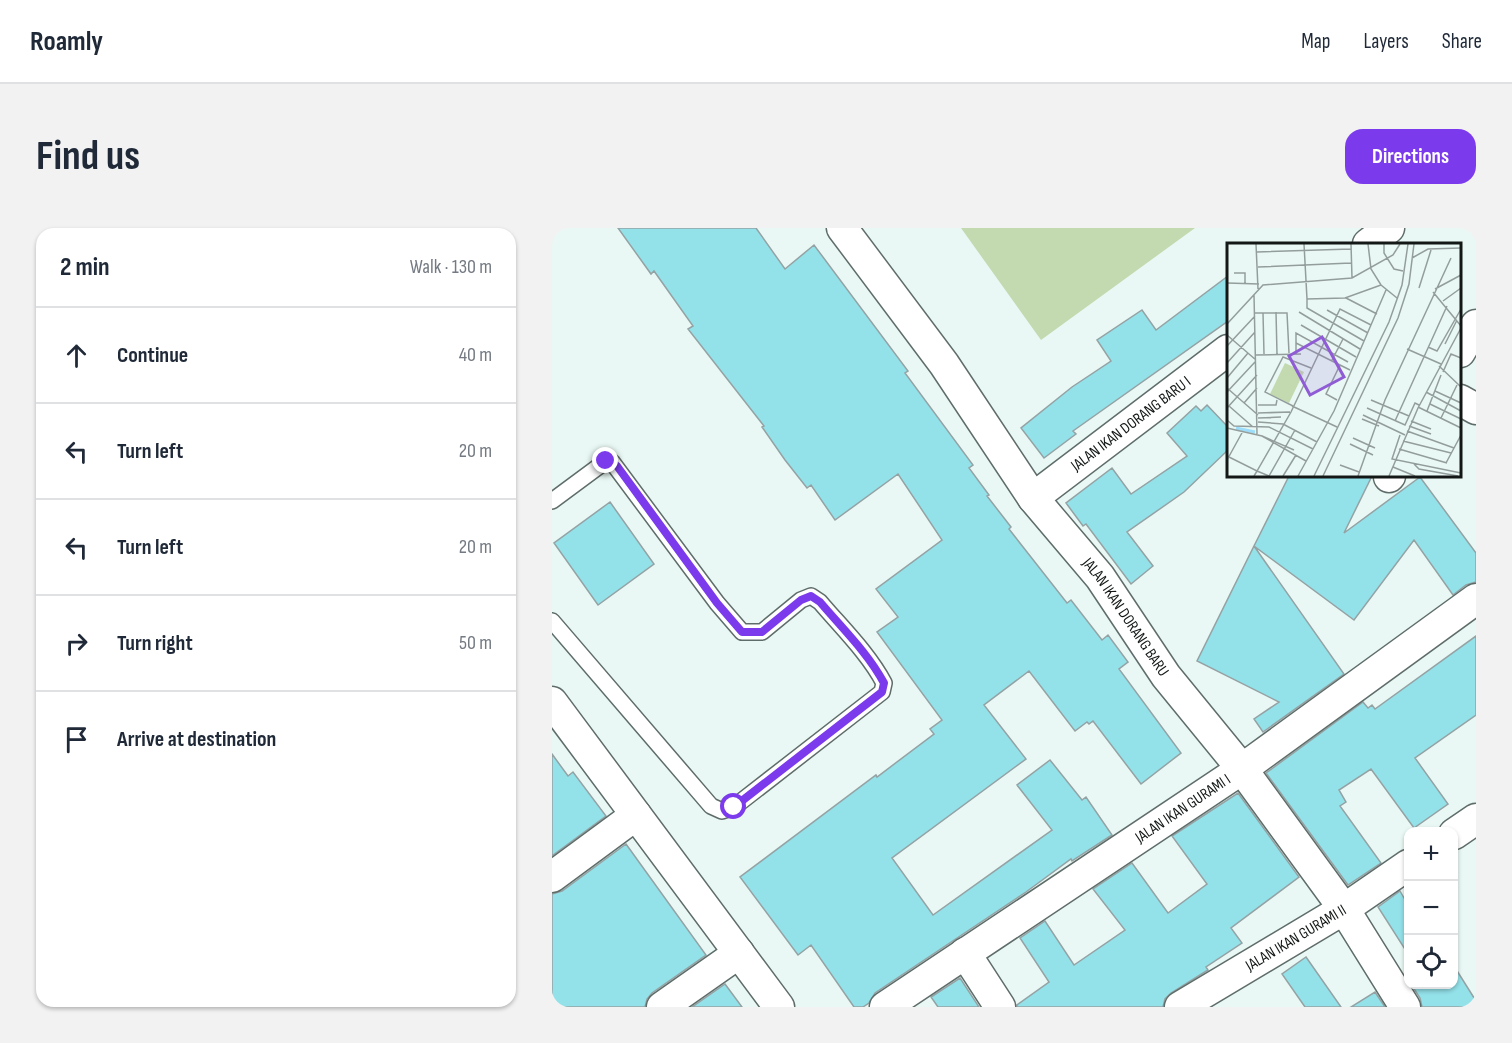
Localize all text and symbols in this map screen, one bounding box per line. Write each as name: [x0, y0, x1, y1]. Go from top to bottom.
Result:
text: Roamly: [30, 25, 103, 58]
text: Map: [1301, 29, 1330, 54]
text: Layers: [1363, 29, 1409, 54]
text: Share: [1442, 29, 1482, 54]
button: Directions: [1345, 129, 1476, 184]
text: Find us: [36, 131, 140, 182]
inset map: [1227, 243, 1461, 477]
text: 2 min: [60, 252, 110, 283]
text: Walk · 130 m: [410, 255, 492, 279]
icon: ahead: [60, 339, 93, 372]
text: Continue: [117, 342, 188, 369]
text: 40 m: [459, 343, 492, 367]
street label: JALAN IKAN DORANG BARU I: [1066, 372, 1195, 476]
icon: left: [60, 435, 93, 468]
text: Turn left: [117, 438, 183, 465]
text: 20 m: [459, 439, 492, 463]
route end: [592, 447, 618, 473]
icon: left: [60, 531, 93, 564]
text: Turn left: [117, 534, 183, 561]
text: 20 m: [459, 535, 492, 559]
street label: JALAN IKAN DORANG BARU: [1078, 553, 1173, 680]
icon: right: [60, 627, 93, 660]
text: Turn right: [117, 630, 193, 657]
text: 50 m: [459, 631, 492, 655]
icon: arrive: [60, 723, 93, 756]
text: Arrive at destination: [117, 726, 276, 753]
street label: JALAN IKAN GURAMI I: [1131, 770, 1234, 848]
route start: [720, 793, 746, 819]
map controls: [1404, 827, 1458, 989]
button: +: [1404, 827, 1458, 881]
button: −: [1404, 881, 1458, 935]
street label: JALAN IKAN GURAMI II: [1241, 900, 1350, 976]
button: locate: [1404, 935, 1458, 989]

